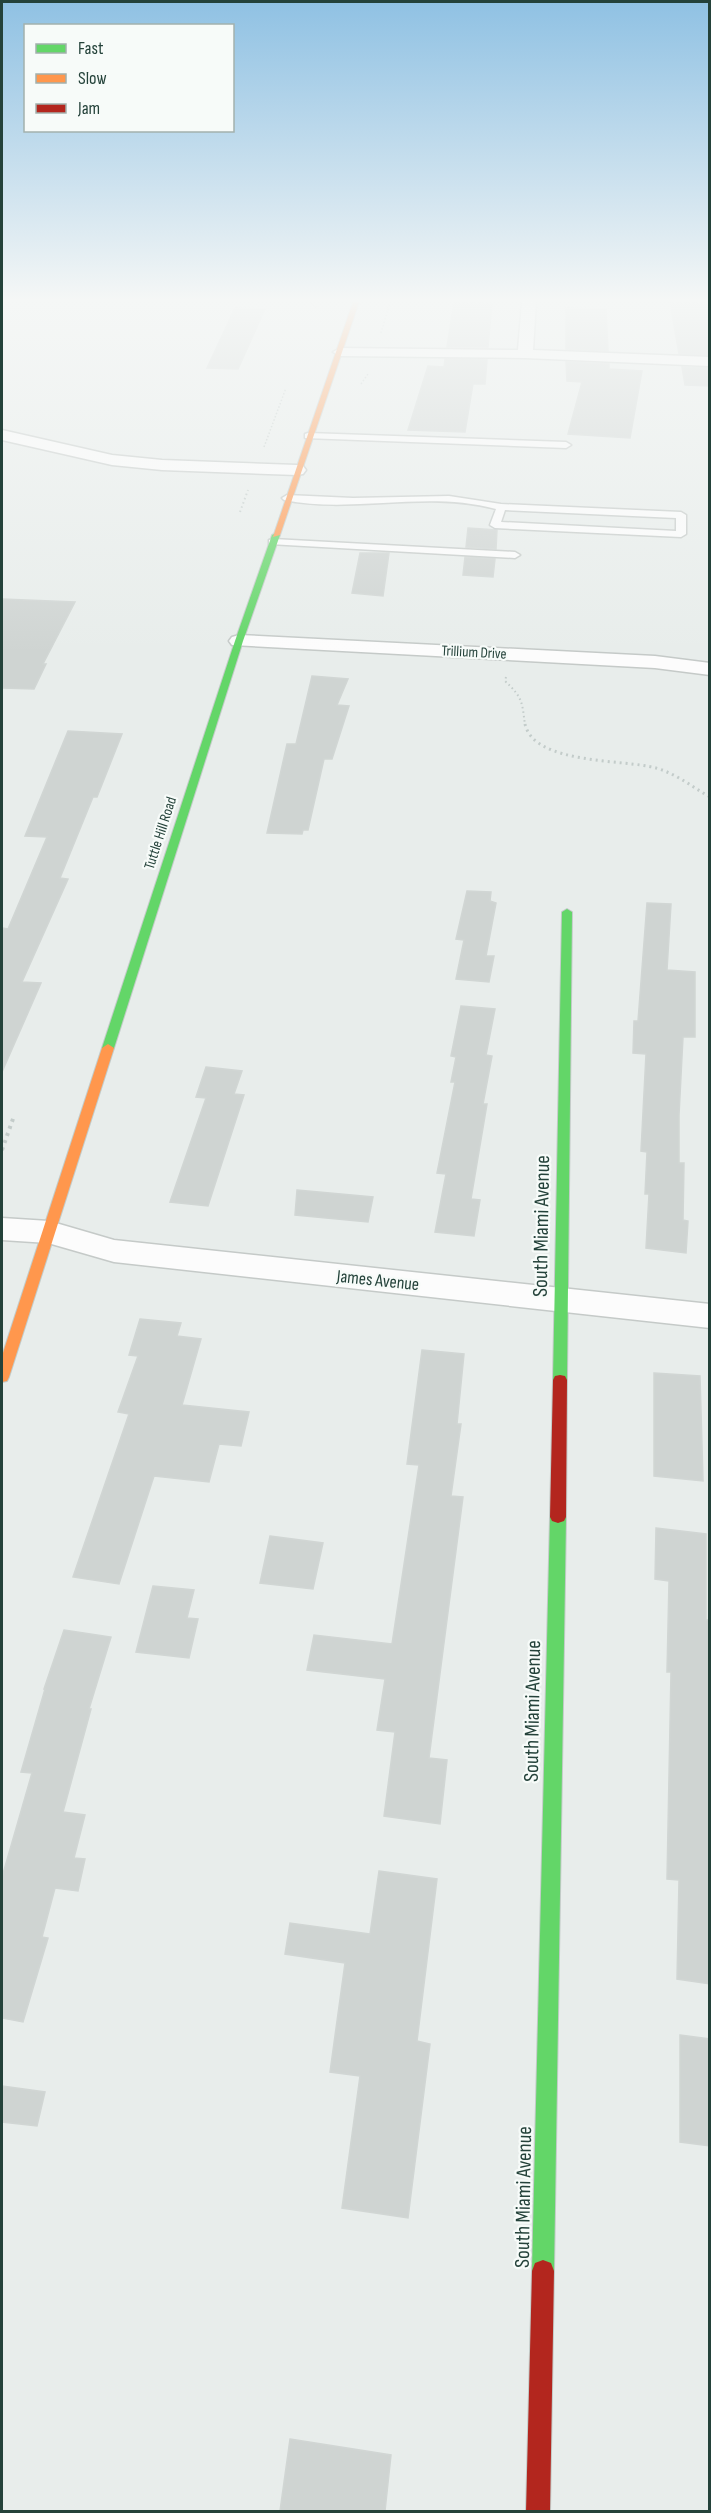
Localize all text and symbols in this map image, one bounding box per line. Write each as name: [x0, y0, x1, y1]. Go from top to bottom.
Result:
legend: [24, 24, 234, 132]
text: Fast: [78, 38, 104, 59]
text: Slow: [78, 68, 107, 89]
text: Jam: [77, 98, 100, 119]
street label: Trillium Drive: [441, 641, 507, 664]
street label: Tuttle Hill Road: [140, 795, 181, 872]
street label: South Miami Avenue: [528, 1155, 555, 1297]
street label: James Avenue: [335, 1266, 420, 1295]
street label: South Miami Avenue: [519, 1640, 546, 1782]
street label: South Miami Avenue: [510, 2126, 537, 2268]

